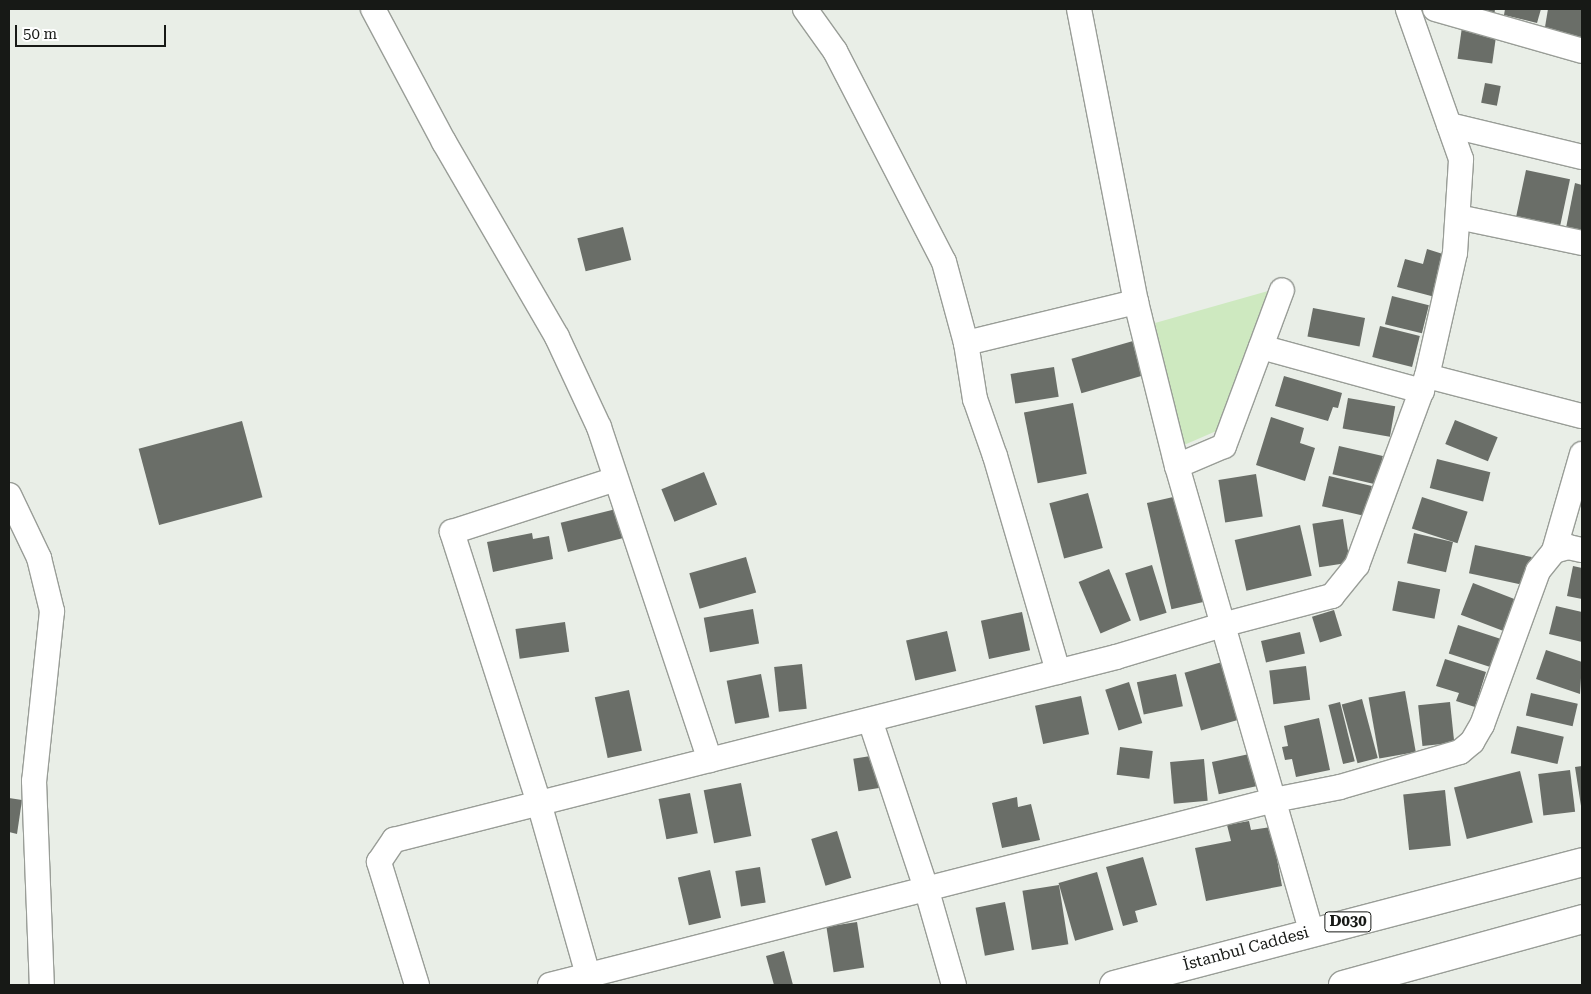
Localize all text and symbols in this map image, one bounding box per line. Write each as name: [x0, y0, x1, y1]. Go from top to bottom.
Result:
scale bar: [18, 15, 169, 47]
text: 50 m: [23, 25, 57, 43]
road number: D030: [1324, 910, 1372, 934]
street label: İstanbul Caddesi: [1181, 923, 1311, 975]

